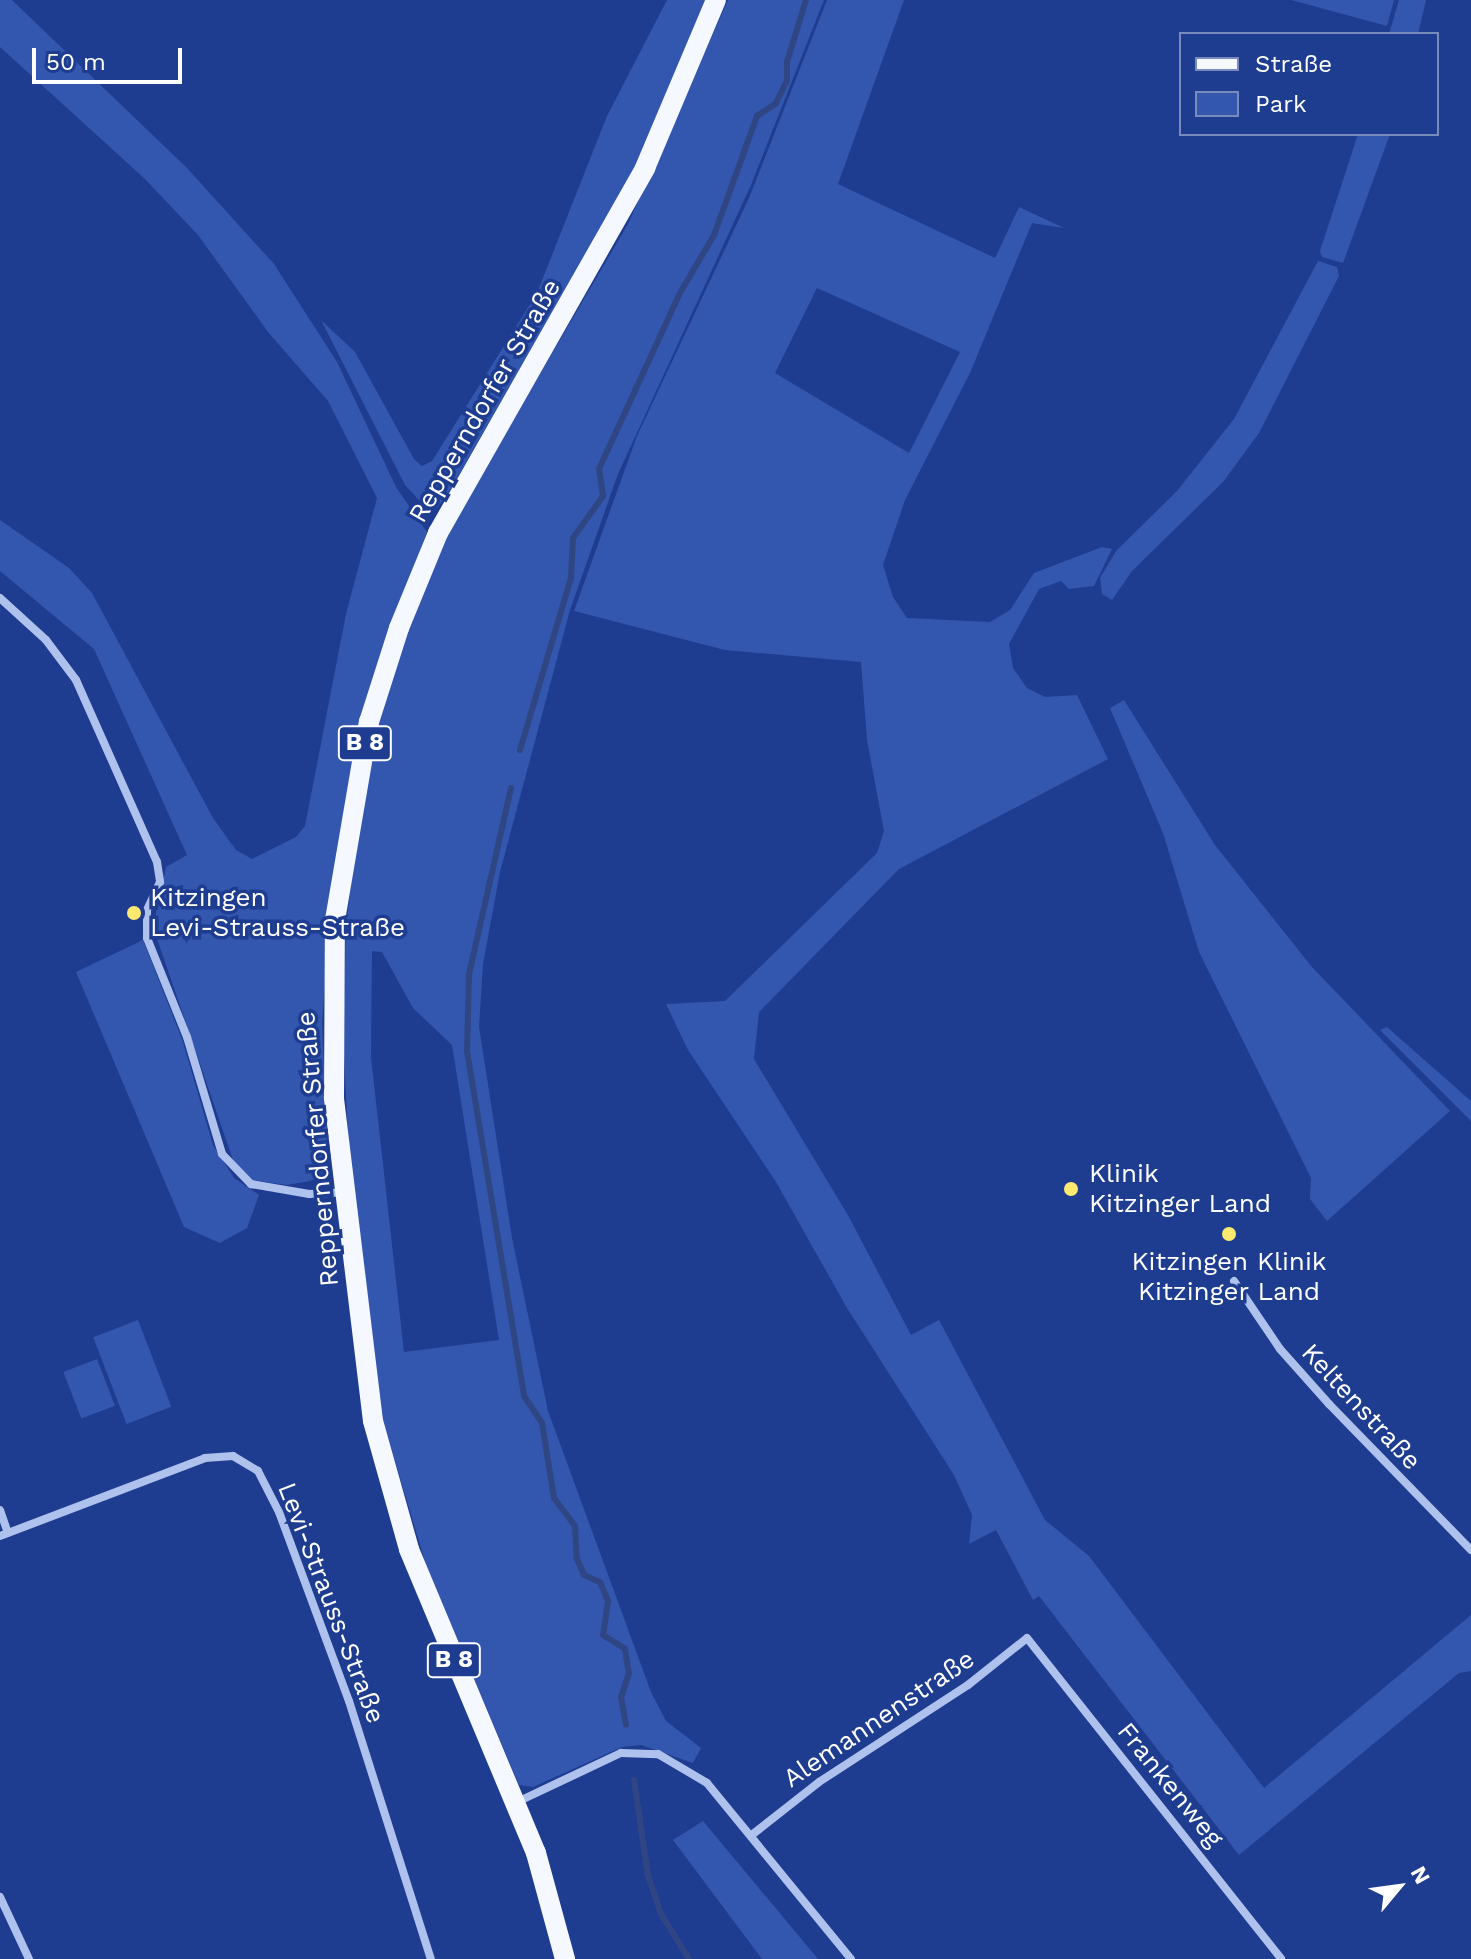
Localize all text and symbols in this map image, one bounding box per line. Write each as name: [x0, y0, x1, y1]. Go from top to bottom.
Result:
scale bar: [36, 32, 186, 82]
legend: [1179, 32, 1439, 136]
text: 50 m: [46, 48, 106, 76]
text: Straße: [1255, 50, 1332, 78]
text: Park: [1255, 90, 1307, 118]
street label: Repperndorfer Straße: [402, 273, 568, 529]
road number: B 8: [337, 723, 393, 763]
place label: Kitzingen Levi-Strauss-Straße: [150, 882, 405, 944]
marker: Kitzingen Levi-Strauss-Straße: [125, 904, 143, 922]
street label: Repperndorfer Straße: [290, 1010, 346, 1288]
place label: Klinik Kitzinger Land: [1089, 1158, 1272, 1220]
marker: Klinik Kitzinger Land: [1060, 1178, 1082, 1200]
marker: Kitzingen Klinik Kitzinger Land: [1220, 1225, 1238, 1243]
place label: Kitzingen Klinik Kitzinger Land: [1131, 1246, 1327, 1308]
street label: Keltenstraße: [1295, 1337, 1427, 1477]
street label: Levi-Strauss-Straße: [271, 1478, 391, 1728]
road number: B 8: [426, 1640, 482, 1680]
street label: Alemannenstraße: [778, 1644, 980, 1794]
street label: Frankenweg: [1110, 1716, 1230, 1854]
north arrow: [1359, 1847, 1439, 1927]
text: N: [1406, 1862, 1435, 1888]

